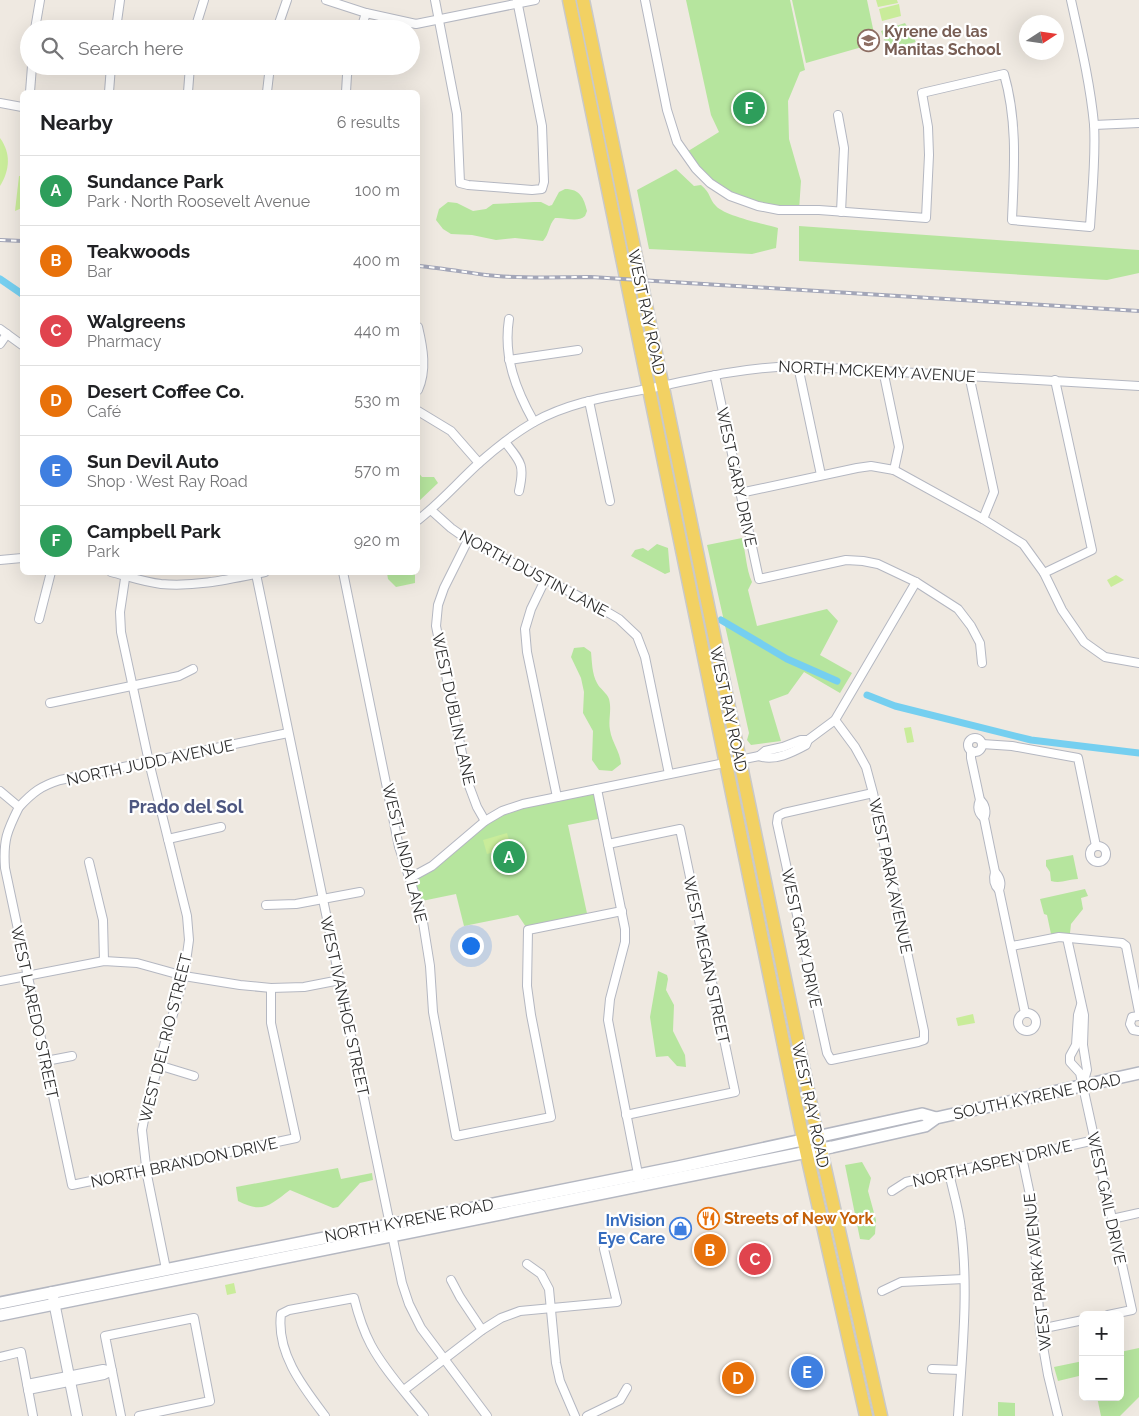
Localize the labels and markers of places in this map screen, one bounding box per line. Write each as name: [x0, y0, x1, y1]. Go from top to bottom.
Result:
place label: Kyrene de las Manitas School: [884, 22, 1002, 59]
school or university icon: Kyrene de las Manitas School: [856, 28, 880, 52]
pin: F: [733, 89, 765, 127]
pin: A: [493, 838, 525, 876]
restaurant icon: Streets of New York: [696, 1206, 720, 1230]
place label: Streets of New York: [724, 1209, 873, 1228]
place label: InVision Eye Care: [598, 1211, 665, 1248]
shop icon: InVision Eye Care: [669, 1217, 693, 1241]
pin: B: [694, 1231, 726, 1269]
pin: C: [739, 1240, 771, 1278]
pin: E: [791, 1353, 823, 1391]
pin: D: [722, 1359, 754, 1397]

